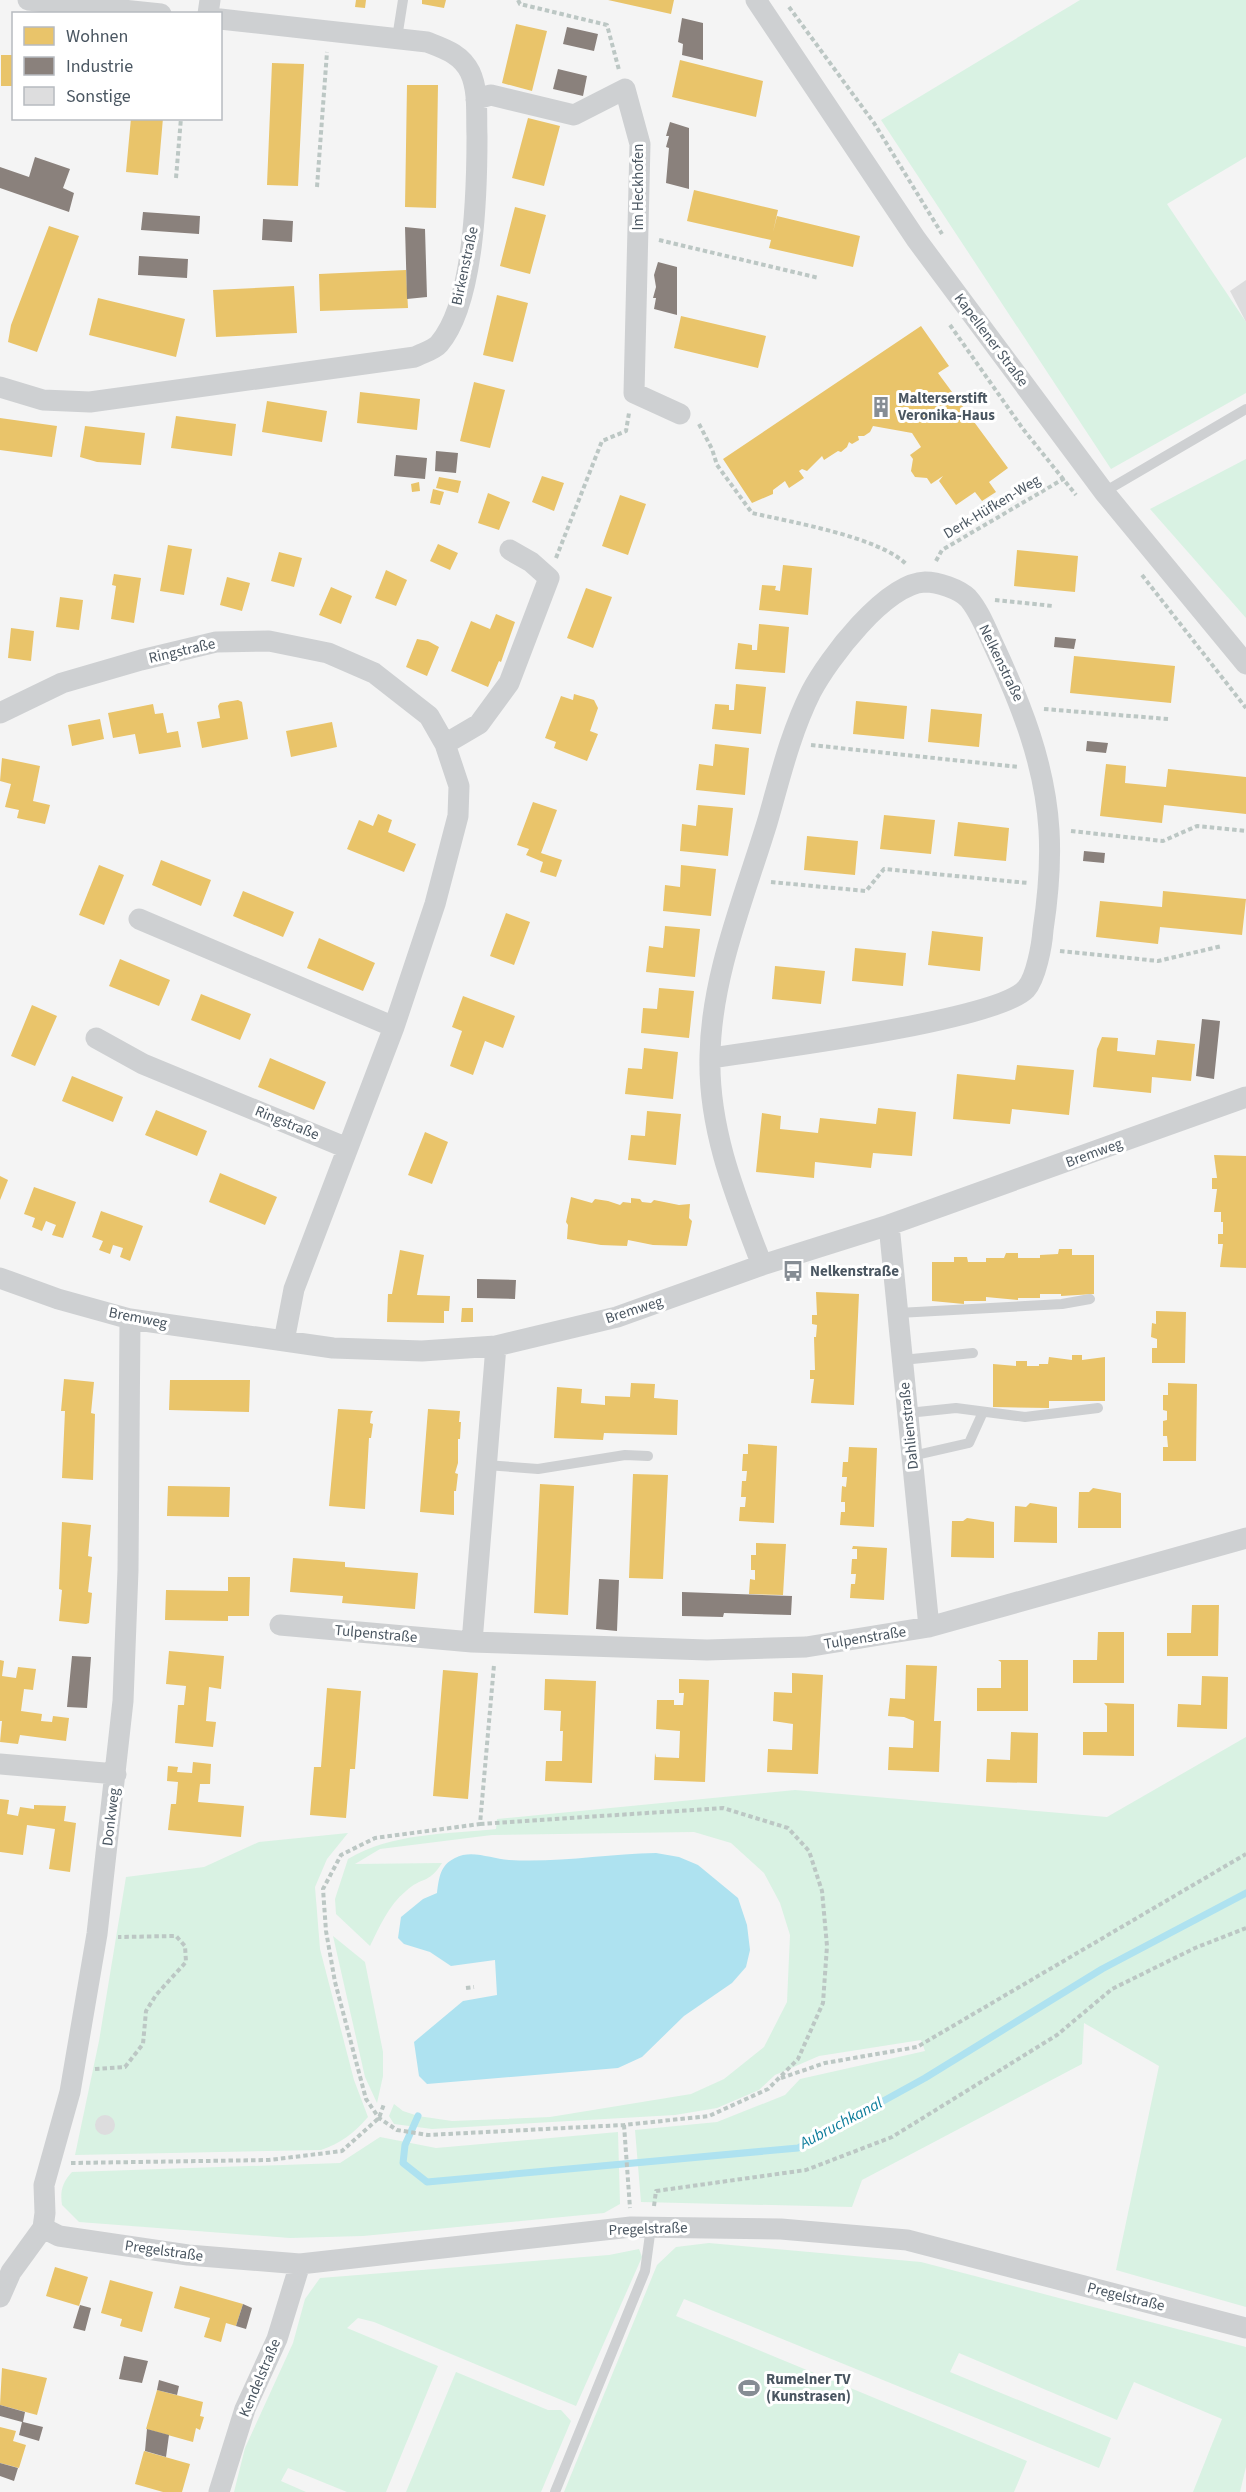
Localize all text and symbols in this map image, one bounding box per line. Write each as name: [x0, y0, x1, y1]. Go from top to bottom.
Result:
legend: [12, 12, 222, 120]
text: Wohnen: [66, 24, 128, 49]
text: Industrie: [66, 54, 133, 79]
text: Sonstige: [66, 84, 131, 109]
street label: Im Heckhofen: [628, 144, 649, 231]
street label: Birkenstraße: [446, 225, 484, 307]
street label: Kapellener Straße: [949, 289, 1033, 391]
place label: Malterserstift Veronika-Haus: [897, 388, 995, 426]
building icon: Malterserstift Veronika-Haus: [869, 395, 893, 419]
street label: Derk-Hüfken-Weg: [940, 470, 1045, 544]
street label: Nelkenstraße: [973, 621, 1029, 705]
street label: Ringstraße: [147, 633, 217, 669]
street label: Ringstraße: [252, 1101, 322, 1145]
street label: Bremweg: [1063, 1133, 1126, 1173]
bus stop icon: Nelkenstraße: [781, 1259, 805, 1283]
place label: Nelkenstraße: [810, 1261, 899, 1282]
street label: Bremweg: [603, 1291, 666, 1329]
street label: Bremweg: [107, 1302, 170, 1334]
street label: Dahlienstraße: [894, 1381, 924, 1471]
street label: Tulpenstraße: [334, 1620, 418, 1648]
street label: Tulpenstraße: [822, 1621, 908, 1655]
street label: Donkweg: [97, 1786, 125, 1847]
water label: Aubruchkanal: [795, 2092, 886, 2155]
street label: Pregelstraße: [608, 2217, 688, 2241]
street label: Pregelstraße: [123, 2235, 205, 2267]
street label: Pregelstraße: [1085, 2277, 1167, 2317]
street label: Kendelstraße: [234, 2336, 286, 2420]
place label: Rumelner TV (Kunstrasen): [766, 2369, 851, 2407]
sports icon: Rumelner TV (Kunstrasen): [737, 2376, 761, 2400]

